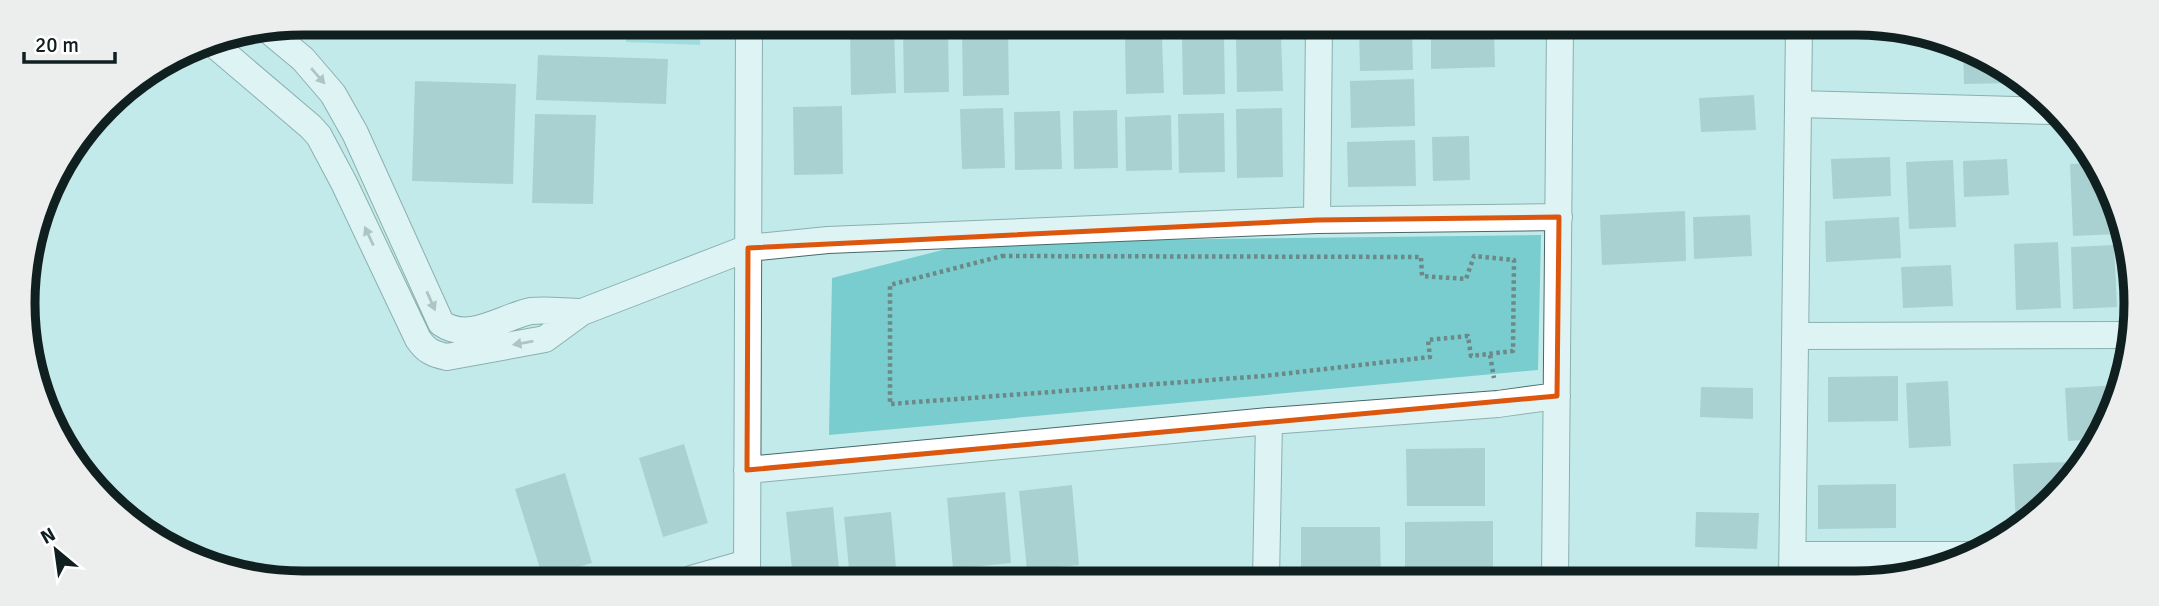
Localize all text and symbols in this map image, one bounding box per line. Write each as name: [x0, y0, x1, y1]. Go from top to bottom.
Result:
scale bar: [24, 21, 116, 65]
text: 20 m: [35, 32, 79, 58]
one-way arrow: [310, 67, 326, 85]
one-way arrow: [363, 226, 375, 246]
one-way arrow: [426, 290, 437, 311]
one-way arrow: [512, 338, 534, 349]
north arrow: [21, 515, 91, 585]
text: N: [37, 522, 60, 550]

